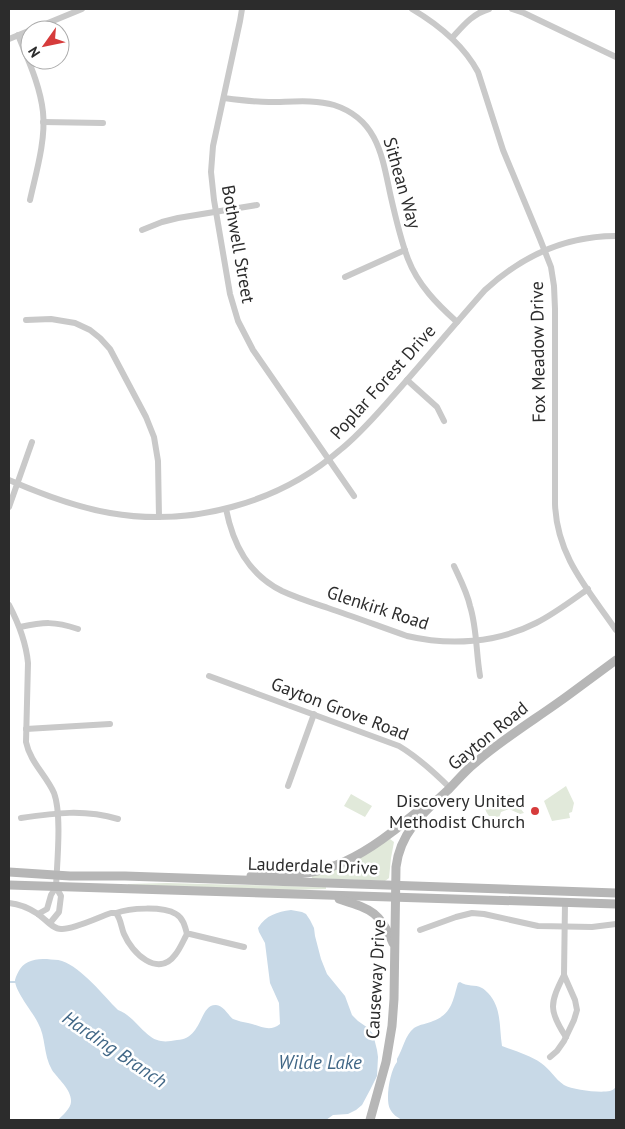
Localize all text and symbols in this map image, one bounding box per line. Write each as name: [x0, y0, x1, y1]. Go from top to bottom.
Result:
north arrow: [20, 20, 70, 70]
text: N: [24, 43, 44, 61]
street label: Sithean Way: [378, 134, 427, 232]
street label: Bothwell Street: [217, 183, 260, 305]
street label: Fox Meadow Drive: [525, 281, 550, 423]
street label: Poplar Forest Drive: [325, 319, 440, 444]
street label: Glenkirk Road: [324, 580, 432, 635]
street label: Gayton Grove Road: [268, 672, 412, 745]
street label: Gayton Road: [443, 696, 532, 775]
place label: Discovery United Methodist Church: [389, 789, 525, 833]
marker: Discovery United Methodist Church: [529, 805, 541, 817]
street label: Lauderdale Drive: [247, 852, 379, 879]
street label: Causeway Drive: [361, 918, 390, 1040]
water label: Harding Branch: [58, 1005, 172, 1093]
water label: Wilde Lake: [278, 1050, 362, 1074]

